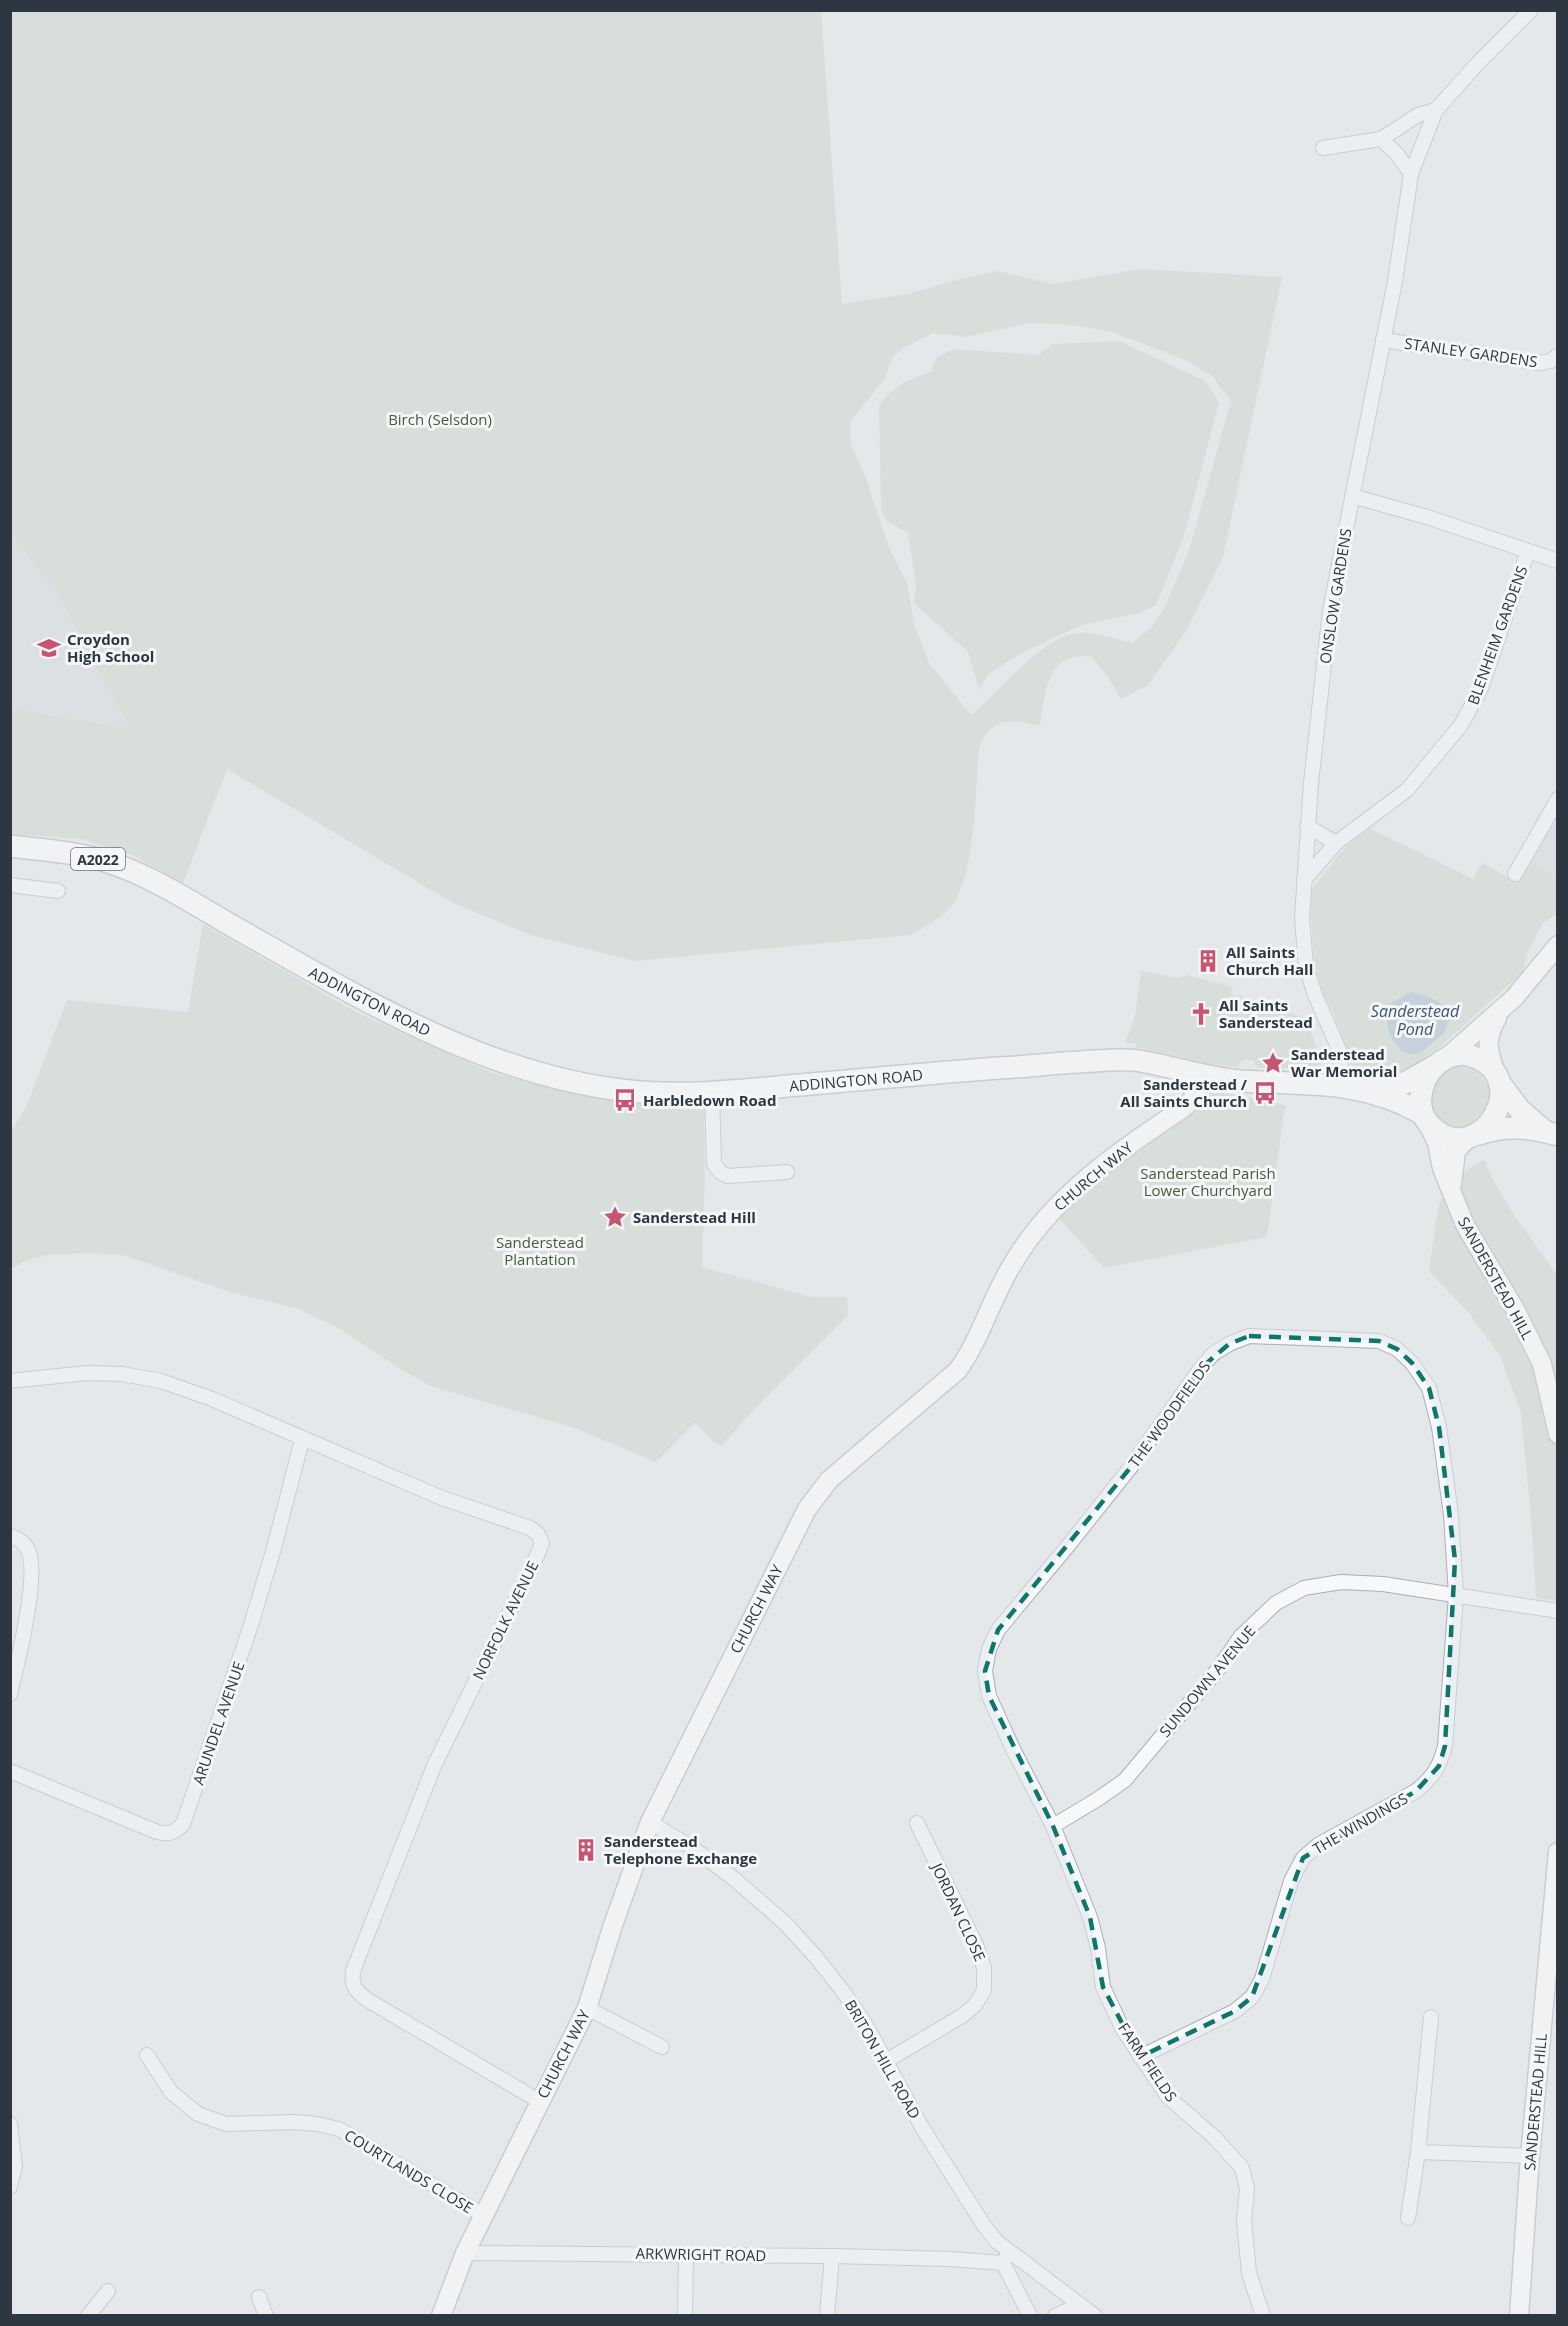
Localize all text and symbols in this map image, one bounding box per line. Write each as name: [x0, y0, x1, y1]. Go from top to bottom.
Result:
street label: STANLEY GARDENS: [1403, 333, 1539, 371]
park label: Birch (Selsdon): [388, 409, 492, 429]
street label: ONSLOW GARDENS: [1314, 527, 1356, 665]
street label: BLENHEIM GARDENS: [1463, 563, 1531, 707]
place label: Croydon High School: [67, 629, 154, 666]
school or university icon: Croydon High School: [36, 635, 62, 661]
road number: A2022: [71, 848, 125, 870]
place label: All Saints Church Hall: [1226, 942, 1313, 979]
building icon: All Saints Church Hall: [1195, 948, 1221, 974]
street label: ADDINGTON ROAD: [306, 962, 434, 1040]
place label: All Saints Sanderstead: [1219, 995, 1313, 1032]
water label: Sanderstead Pond: [1371, 1000, 1460, 1040]
church icon: All Saints Sanderstead: [1188, 1001, 1214, 1027]
place label: Sanderstead War Memorial: [1291, 1044, 1397, 1081]
place icon: Sanderstead War Memorial: [1260, 1050, 1286, 1076]
street label: ADDINGTON ROAD: [788, 1064, 924, 1096]
place label: Sanderstead / All Saints Church: [1120, 1074, 1248, 1111]
bus stop icon: Sanderstead / All Saints Church: [1252, 1080, 1278, 1106]
bus stop icon: Harbledown Road: [612, 1087, 638, 1113]
place label: Harbledown Road: [643, 1090, 776, 1110]
street label: CHURCH WAY: [1049, 1137, 1137, 1215]
park label: Sanderstead Parish Lower Churchyard: [1140, 1163, 1276, 1200]
place icon: Sanderstead Hill: [602, 1204, 628, 1230]
place label: Sanderstead Hill: [633, 1207, 756, 1227]
street label: SANDERSTEAD HILL: [1454, 1213, 1538, 1343]
park label: Sanderstead Plantation: [496, 1232, 584, 1269]
street label: THE WOODFIELDS: [1124, 1357, 1214, 1471]
street label: NORFOLK AVENUE: [468, 1557, 542, 1683]
street label: CHURCH WAY: [725, 1561, 787, 1657]
street label: SUNDOWN AVENUE: [1155, 1621, 1259, 1741]
street label: ARUNDEL AVENUE: [188, 1659, 248, 1787]
street label: THE WINDINGS: [1309, 1788, 1411, 1858]
place label: Sanderstead Telephone Exchange: [604, 1831, 757, 1868]
building icon: Sanderstead Telephone Exchange: [573, 1837, 599, 1863]
street label: JORDAN CLOSE: [927, 1858, 990, 1964]
street label: BRITON HILL ROAD: [841, 1996, 925, 2122]
street label: CHURCH WAY: [532, 2006, 594, 2102]
street label: FARM FIELDS: [1114, 2019, 1182, 2105]
street label: SANDERSTEAD HILL: [1519, 2032, 1551, 2171]
street label: COURTLANDS CLOSE: [341, 2125, 477, 2217]
street label: ARKWRIGHT ROAD: [636, 2243, 766, 2265]

